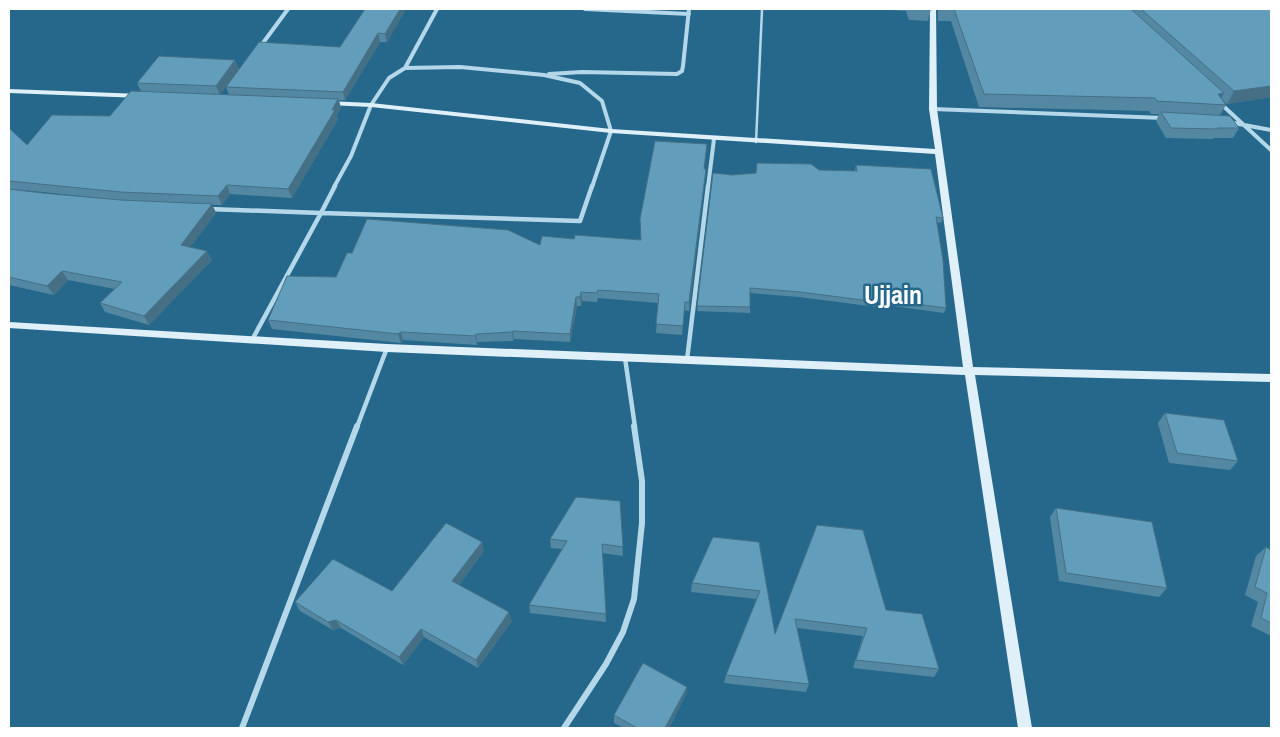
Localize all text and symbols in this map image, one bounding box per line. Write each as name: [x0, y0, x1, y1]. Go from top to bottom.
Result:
district label: Ujjain: [864, 277, 922, 312]

